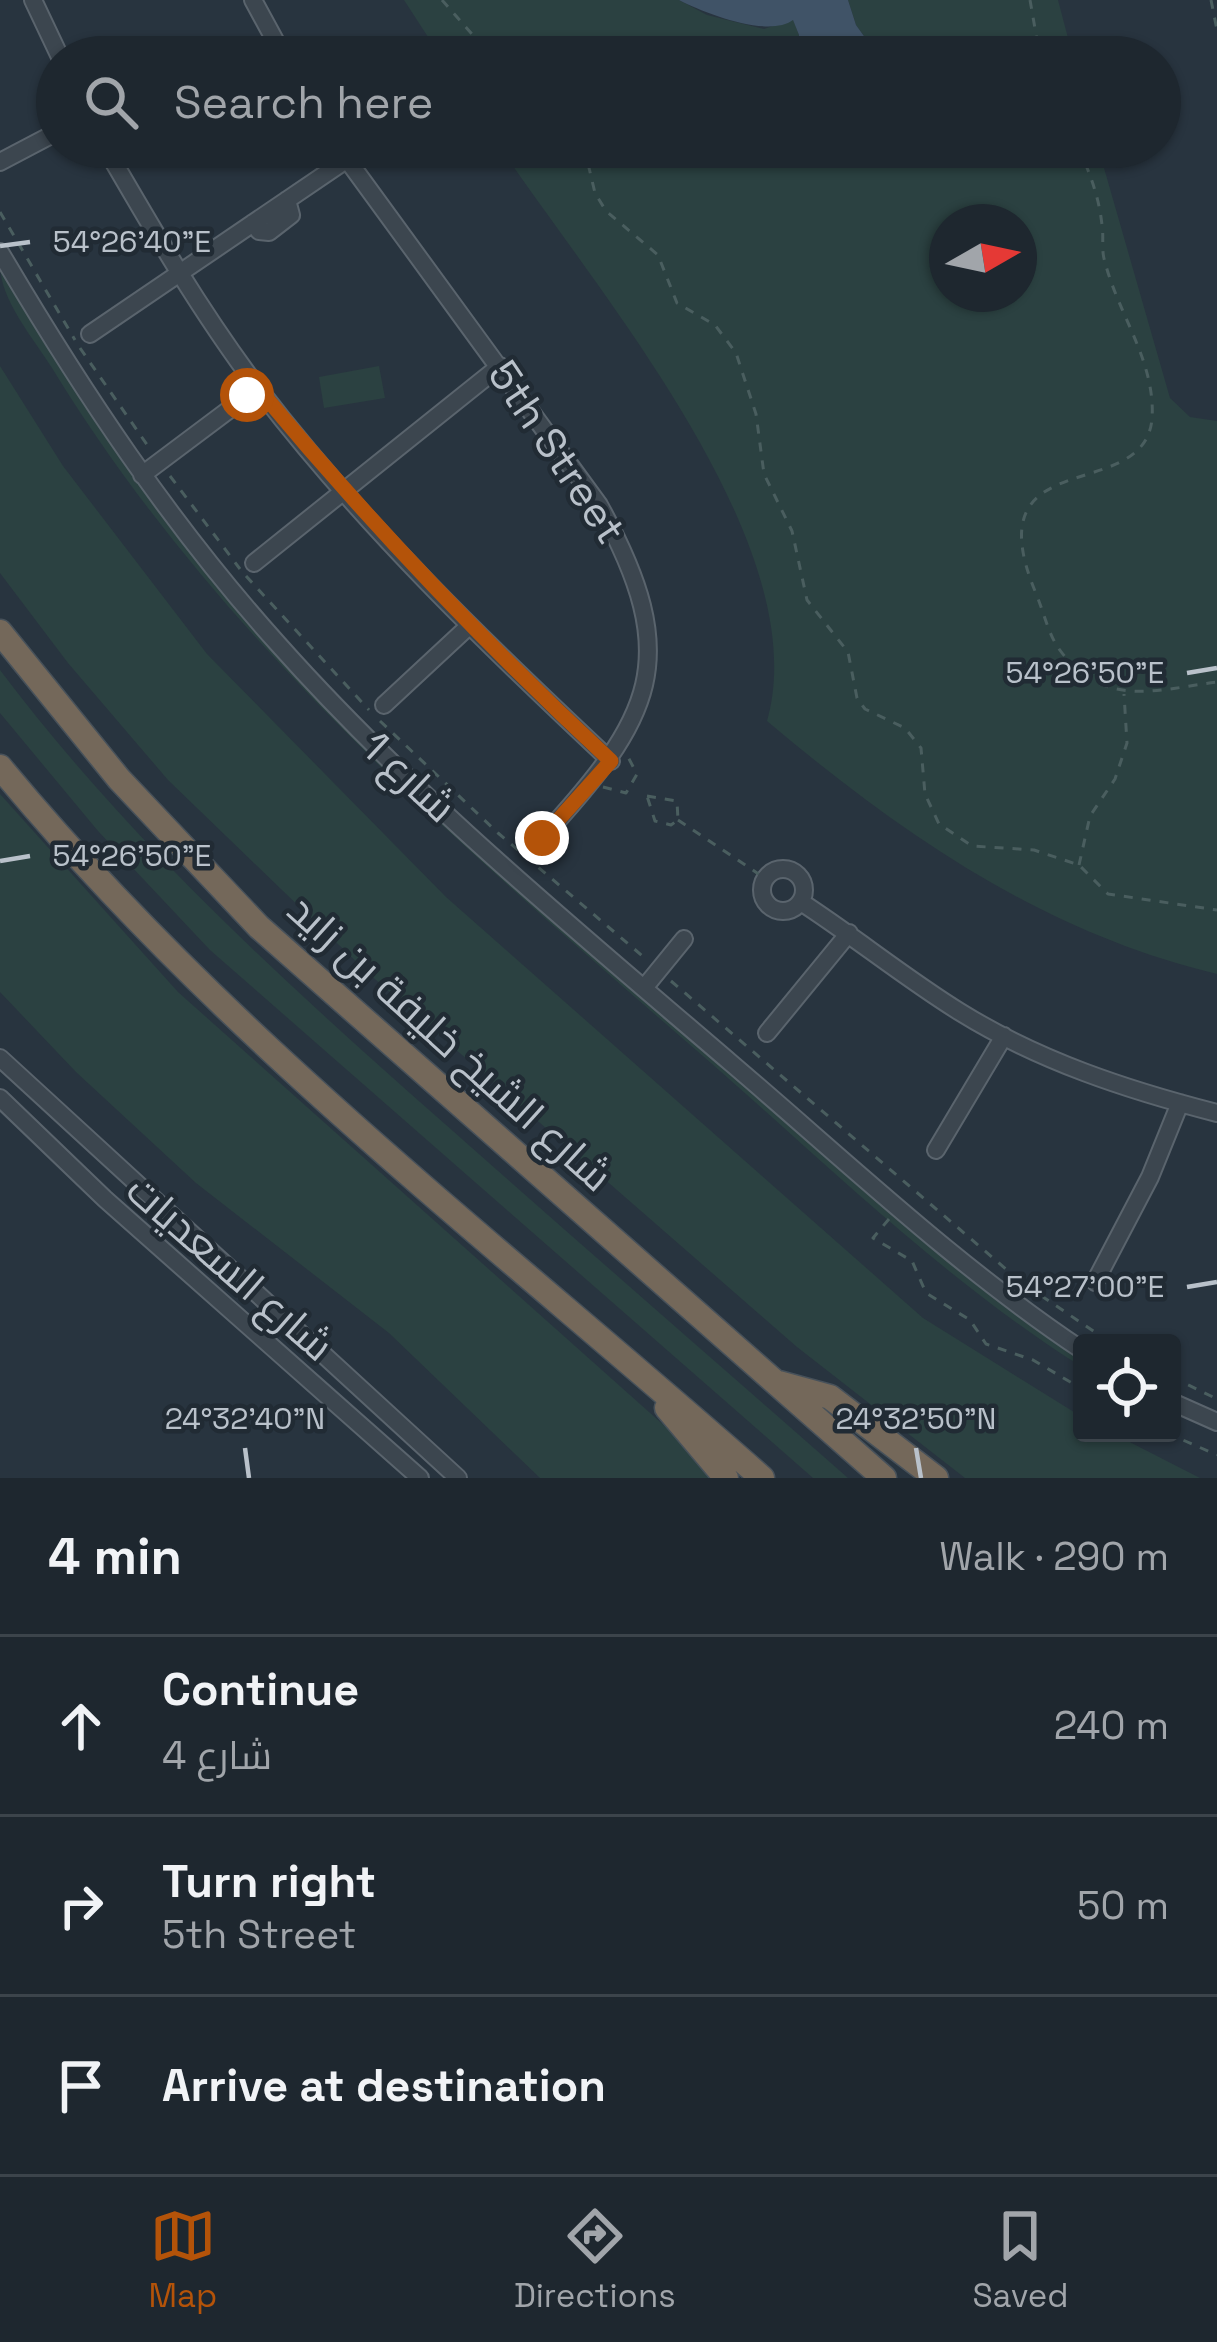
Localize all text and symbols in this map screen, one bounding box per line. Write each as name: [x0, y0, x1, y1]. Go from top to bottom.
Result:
search box: [36, 36, 1181, 168]
icon: search: [78, 69, 144, 135]
text: Search here: [174, 74, 433, 131]
north arrow: [929, 204, 1037, 312]
text: 54°26'40"E: [53, 222, 211, 261]
street label: 5th Street: [476, 350, 638, 554]
route start: [220, 368, 274, 422]
text: 54°26'50"E: [1006, 653, 1164, 692]
street label: شارع 1: [350, 720, 467, 835]
route end: [515, 811, 569, 865]
text: 54°26'50"E: [53, 836, 211, 875]
street label: شارع الشيخ خليفة بن زايد: [276, 883, 623, 1203]
street label: شارع السعديات: [115, 1164, 344, 1373]
text: 54°27'00"E: [1006, 1267, 1164, 1306]
map controls: [1073, 1334, 1181, 1442]
button: locate: [1073, 1334, 1181, 1442]
text: 24°32'40"N: [165, 1399, 325, 1438]
text: 24°32'50"N: [836, 1399, 997, 1438]
text: 4 min: [48, 1524, 182, 1589]
text: Walk · 290 m: [939, 1532, 1169, 1581]
text: Continue: [162, 1661, 359, 1718]
icon: ahead: [48, 1693, 114, 1759]
text: 240 m: [1054, 1701, 1169, 1750]
text: شارع 4: [162, 1731, 272, 1780]
text: Turn right: [162, 1853, 376, 1910]
icon: right: [48, 1873, 114, 1939]
text: 50 m: [1077, 1881, 1169, 1930]
text: 5th Street: [162, 1910, 356, 1959]
icon: arrive: [48, 2053, 114, 2119]
text: Arrive at destination: [162, 2057, 606, 2114]
tab: Map: [148, 2203, 217, 2317]
tab: Directions: [514, 2203, 676, 2317]
tab: Saved: [972, 2203, 1069, 2317]

